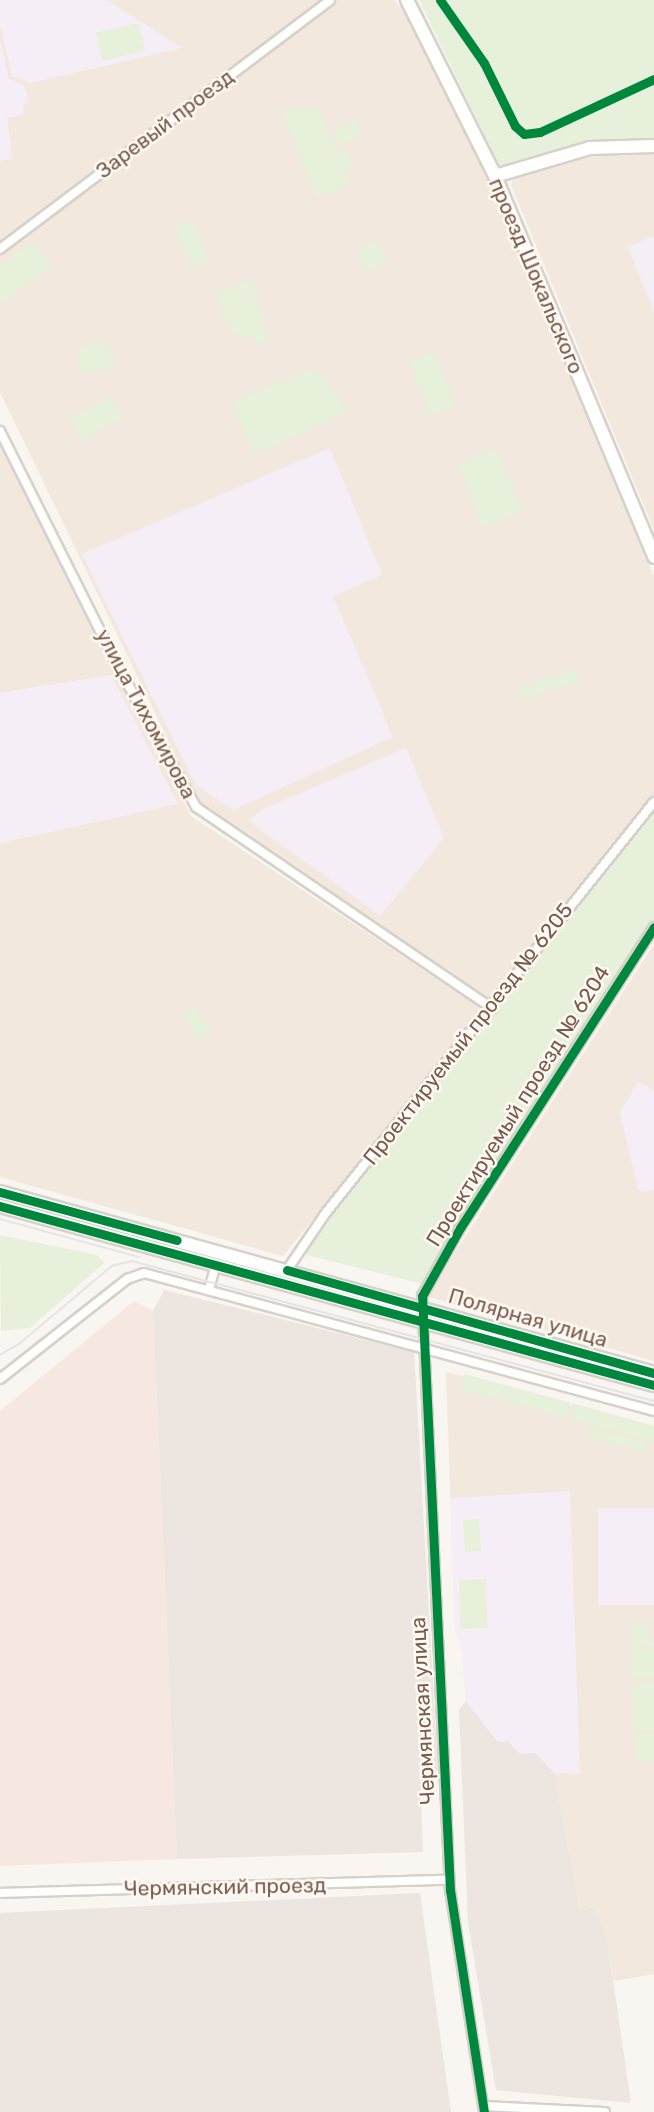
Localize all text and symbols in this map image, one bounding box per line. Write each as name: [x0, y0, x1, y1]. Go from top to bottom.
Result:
street label: Заревый проезд: [91, 64, 239, 184]
street label: проезд Шокальского: [483, 174, 589, 378]
street label: улица Тихомирова: [91, 625, 201, 803]
street label: Проектируемый проезд № 6205: [358, 898, 578, 1170]
street label: Проектируемый проезд № 6204: [421, 961, 615, 1251]
street label: Полярная улица: [446, 1283, 610, 1353]
street label: Чермянская улица: [405, 1616, 441, 1806]
street label: Чермянский проезд: [124, 1873, 326, 1901]

